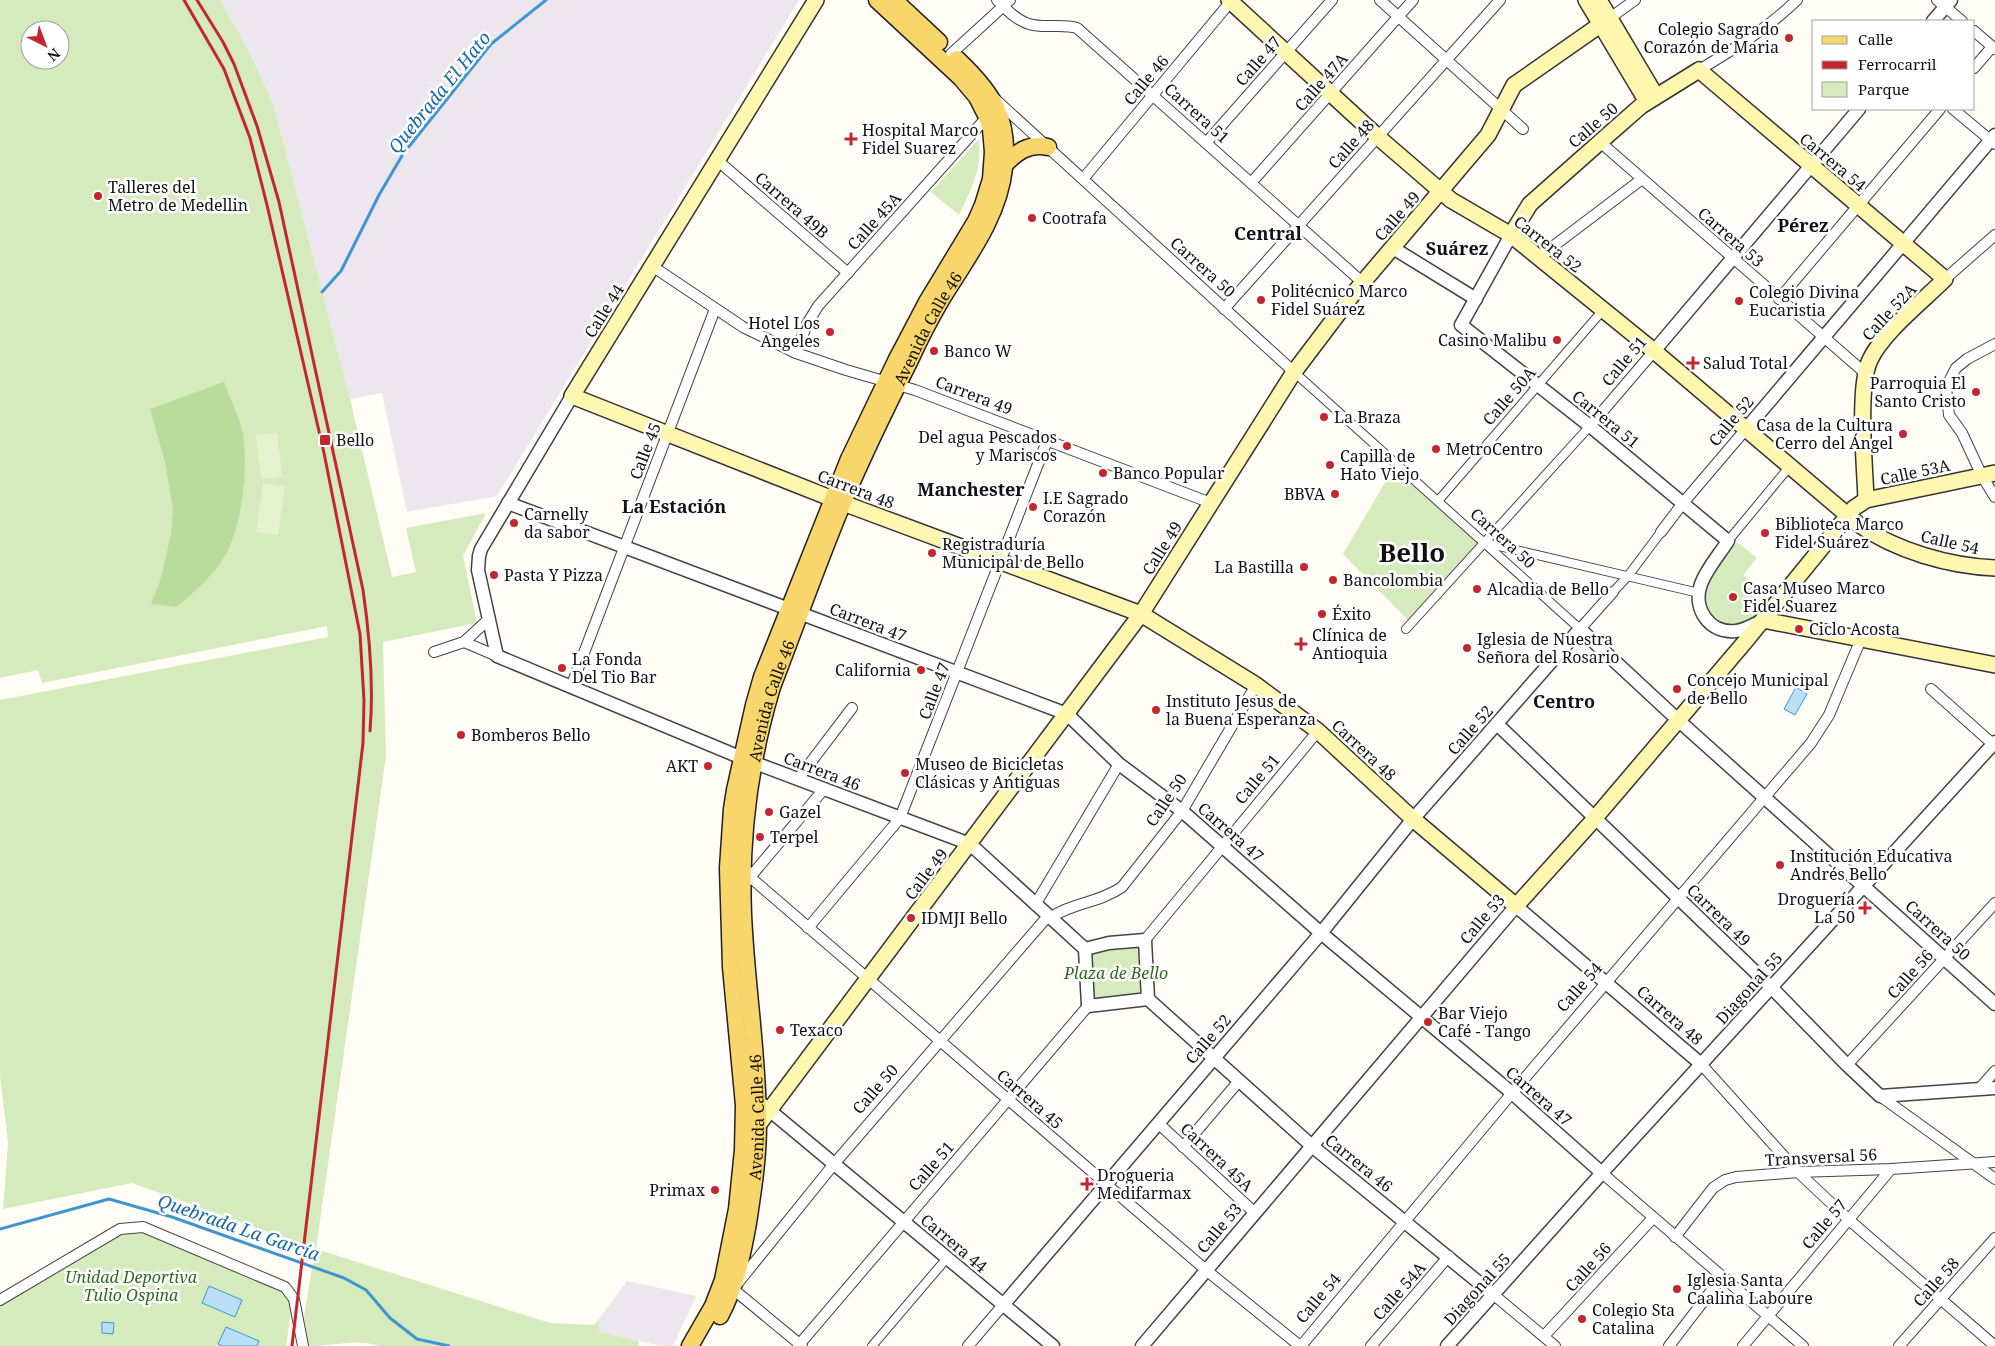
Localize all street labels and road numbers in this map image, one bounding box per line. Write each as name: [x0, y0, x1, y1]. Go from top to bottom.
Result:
street label: Calle 47: [1230, 31, 1286, 91]
street label: Calle 47A: [1290, 48, 1353, 116]
street label: Calle 46: [1118, 50, 1174, 110]
street label: Carrera 51: [1160, 78, 1234, 148]
street label: Calle 50: [1563, 97, 1623, 153]
street label: Calle 48: [1323, 115, 1379, 173]
street label: Carrera 54: [1795, 128, 1871, 196]
street label: Carrera 49B: [750, 167, 834, 243]
street label: Calle 49: [1369, 186, 1425, 246]
street label: Calle 45A: [842, 187, 906, 255]
street label: Carrera 53: [1693, 202, 1769, 272]
street label: Carrera 52: [1509, 210, 1587, 278]
street label: Carrera 50: [1166, 232, 1240, 302]
street label: Avenida Calle 46: [888, 267, 967, 389]
street label: Calle 52A: [1857, 278, 1922, 345]
street label: Calle 44: [579, 280, 629, 342]
street label: Calle 51: [1596, 331, 1652, 391]
street label: Calle 50A: [1478, 362, 1541, 430]
street label: Carrera 49: [932, 370, 1016, 420]
street label: Carrera 51: [1568, 385, 1644, 453]
street label: Calle 52: [1703, 391, 1759, 451]
street label: Calle 45: [624, 419, 666, 483]
street label: Calle 53A: [1878, 454, 1953, 490]
street label: Carrera 48: [814, 464, 898, 514]
street label: Carrera 50: [1466, 503, 1540, 573]
street label: Calle 49: [1137, 517, 1187, 579]
street label: Calle 54: [1919, 525, 1981, 559]
street label: Carrera 47: [826, 597, 910, 647]
street label: Avenida Calle 46: [743, 637, 800, 764]
street label: Calle 47: [913, 659, 955, 723]
street label: Calle 52: [1442, 700, 1498, 760]
street label: Carrera 48: [1327, 714, 1401, 786]
street label: Carrera 46: [780, 746, 864, 796]
street label: Calle 51: [1229, 749, 1285, 809]
street label: Calle 50: [1140, 769, 1192, 831]
street label: Carrera 47: [1193, 797, 1269, 867]
street label: Calle 49: [899, 844, 953, 904]
street label: Carrera 49: [1682, 879, 1756, 951]
street label: Calle 53: [1454, 889, 1510, 949]
street label: Carrera 50: [1901, 895, 1975, 965]
street label: Calle 56: [1882, 945, 1938, 1003]
street label: Diagonal 55: [1711, 947, 1787, 1029]
street label: Calle 54: [1551, 957, 1607, 1017]
street label: Carrera 48: [1632, 980, 1708, 1050]
street label: Calle 52: [1180, 1009, 1236, 1069]
street label: Avenida Calle 46: [743, 1053, 769, 1181]
street label: Calle 50: [847, 1059, 903, 1119]
street label: Carrera 47: [1501, 1061, 1577, 1131]
street label: Carrera 45: [992, 1064, 1068, 1134]
street label: Carrera 45A: [1176, 1118, 1259, 1197]
street label: Carrera 46: [1321, 1129, 1397, 1197]
street label: Calle 51: [903, 1136, 959, 1196]
street label: Transversal 56: [1764, 1143, 1878, 1171]
street label: Calle 57: [1796, 1194, 1852, 1254]
street label: Calle 53: [1191, 1198, 1247, 1258]
street label: Carrera 44: [916, 1209, 992, 1277]
street label: Calle 56: [1560, 1238, 1616, 1296]
street label: Diagonal 55: [1439, 1248, 1515, 1330]
street label: Calle 58: [1908, 1253, 1964, 1311]
street label: Calle 54A: [1368, 1257, 1431, 1325]
street label: Calle 54: [1290, 1268, 1346, 1328]

